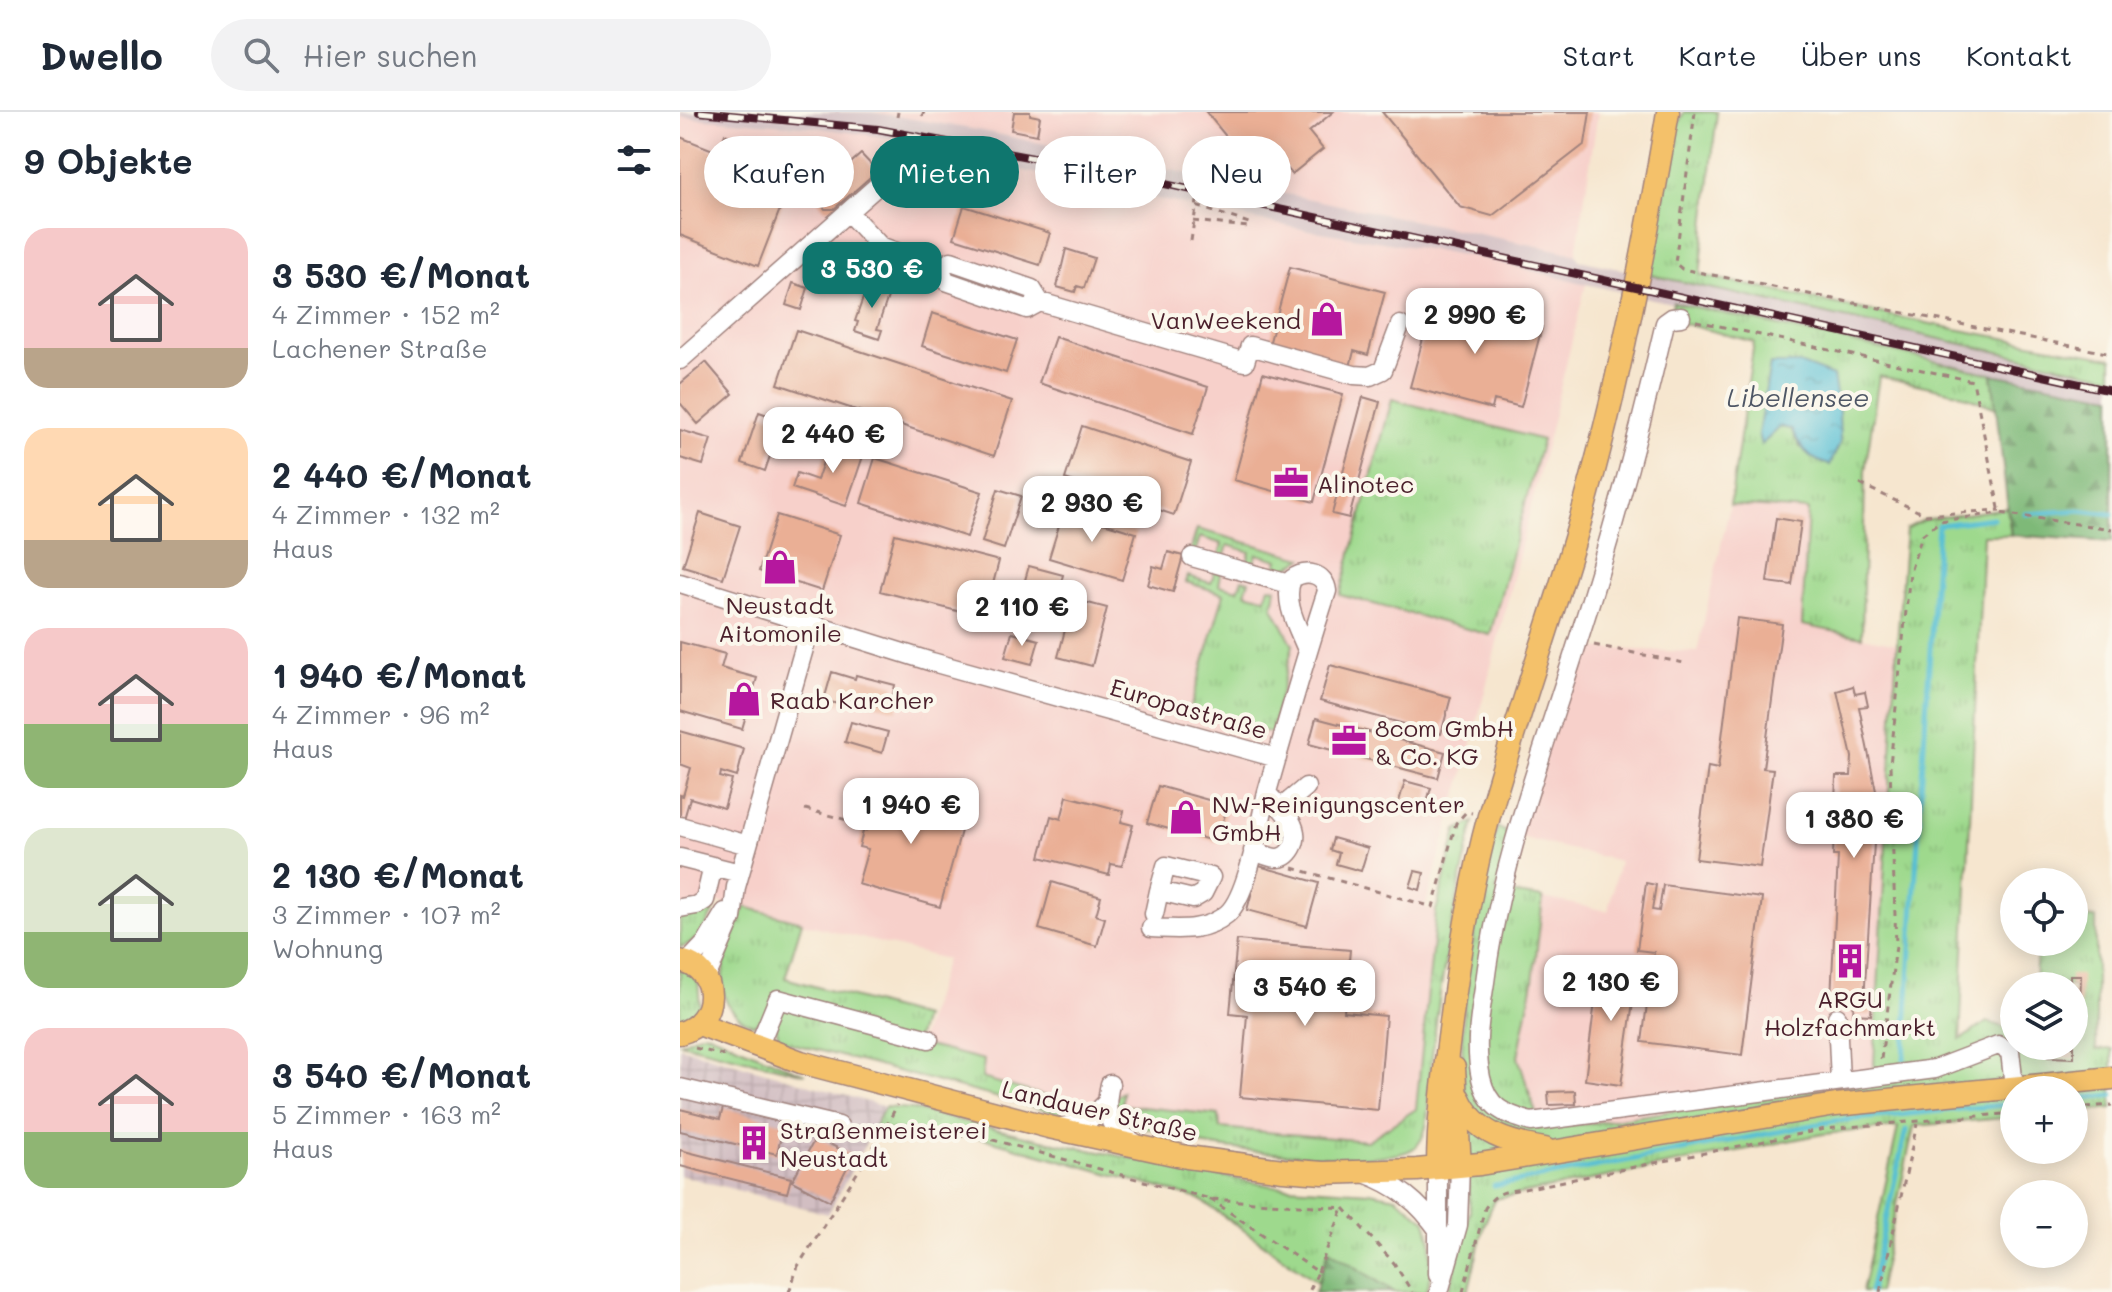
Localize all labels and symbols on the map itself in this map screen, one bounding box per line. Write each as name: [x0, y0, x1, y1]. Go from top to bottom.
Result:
pin: 3 530 €: [798, 242, 946, 310]
pin: 2 990 €: [1401, 288, 1549, 356]
shop icon: VanWeekend: [1308, 300, 1346, 338]
place label: VanWeekend: [1150, 304, 1301, 335]
water label: Libellensee: [1727, 380, 1869, 414]
pin: 2 440 €: [759, 407, 907, 475]
office icon: Alinotec: [1272, 464, 1310, 502]
place label: Alinotec: [1317, 468, 1414, 499]
pin: 2 930 €: [1018, 476, 1166, 544]
shop icon: Neustadt Aitomonile: [761, 548, 799, 586]
pin: 2 110 €: [948, 580, 1096, 648]
place label: Neustadt Aitomonile: [718, 589, 842, 648]
street label: Europastraße: [1107, 671, 1271, 745]
shop icon: Raab Karcher: [725, 680, 763, 718]
place label: Raab Karcher: [770, 684, 934, 715]
place label: 8com GmbH & Co. KG: [1375, 712, 1514, 771]
office icon: 8com GmbH & Co. KG: [1330, 722, 1368, 760]
pin: 1 940 €: [837, 778, 985, 846]
place label: NW-Reinigungscenter GmbH: [1212, 788, 1465, 847]
pin: 1 380 €: [1780, 792, 1928, 860]
shop icon: NW-Reinigungscenter GmbH: [1167, 798, 1205, 836]
building icon: ARGU Holzfachmarkt: [1831, 942, 1869, 980]
pin: 2 130 €: [1537, 955, 1685, 1023]
pin: 3 540 €: [1231, 960, 1379, 1028]
place label: ARGU Holzfachmarkt: [1764, 983, 1936, 1042]
street label: Landauer Straße: [999, 1072, 1201, 1148]
place label: Straßenmeisterei Neustadt: [780, 1114, 987, 1173]
building icon: Straßenmeisterei Neustadt: [735, 1124, 773, 1162]

